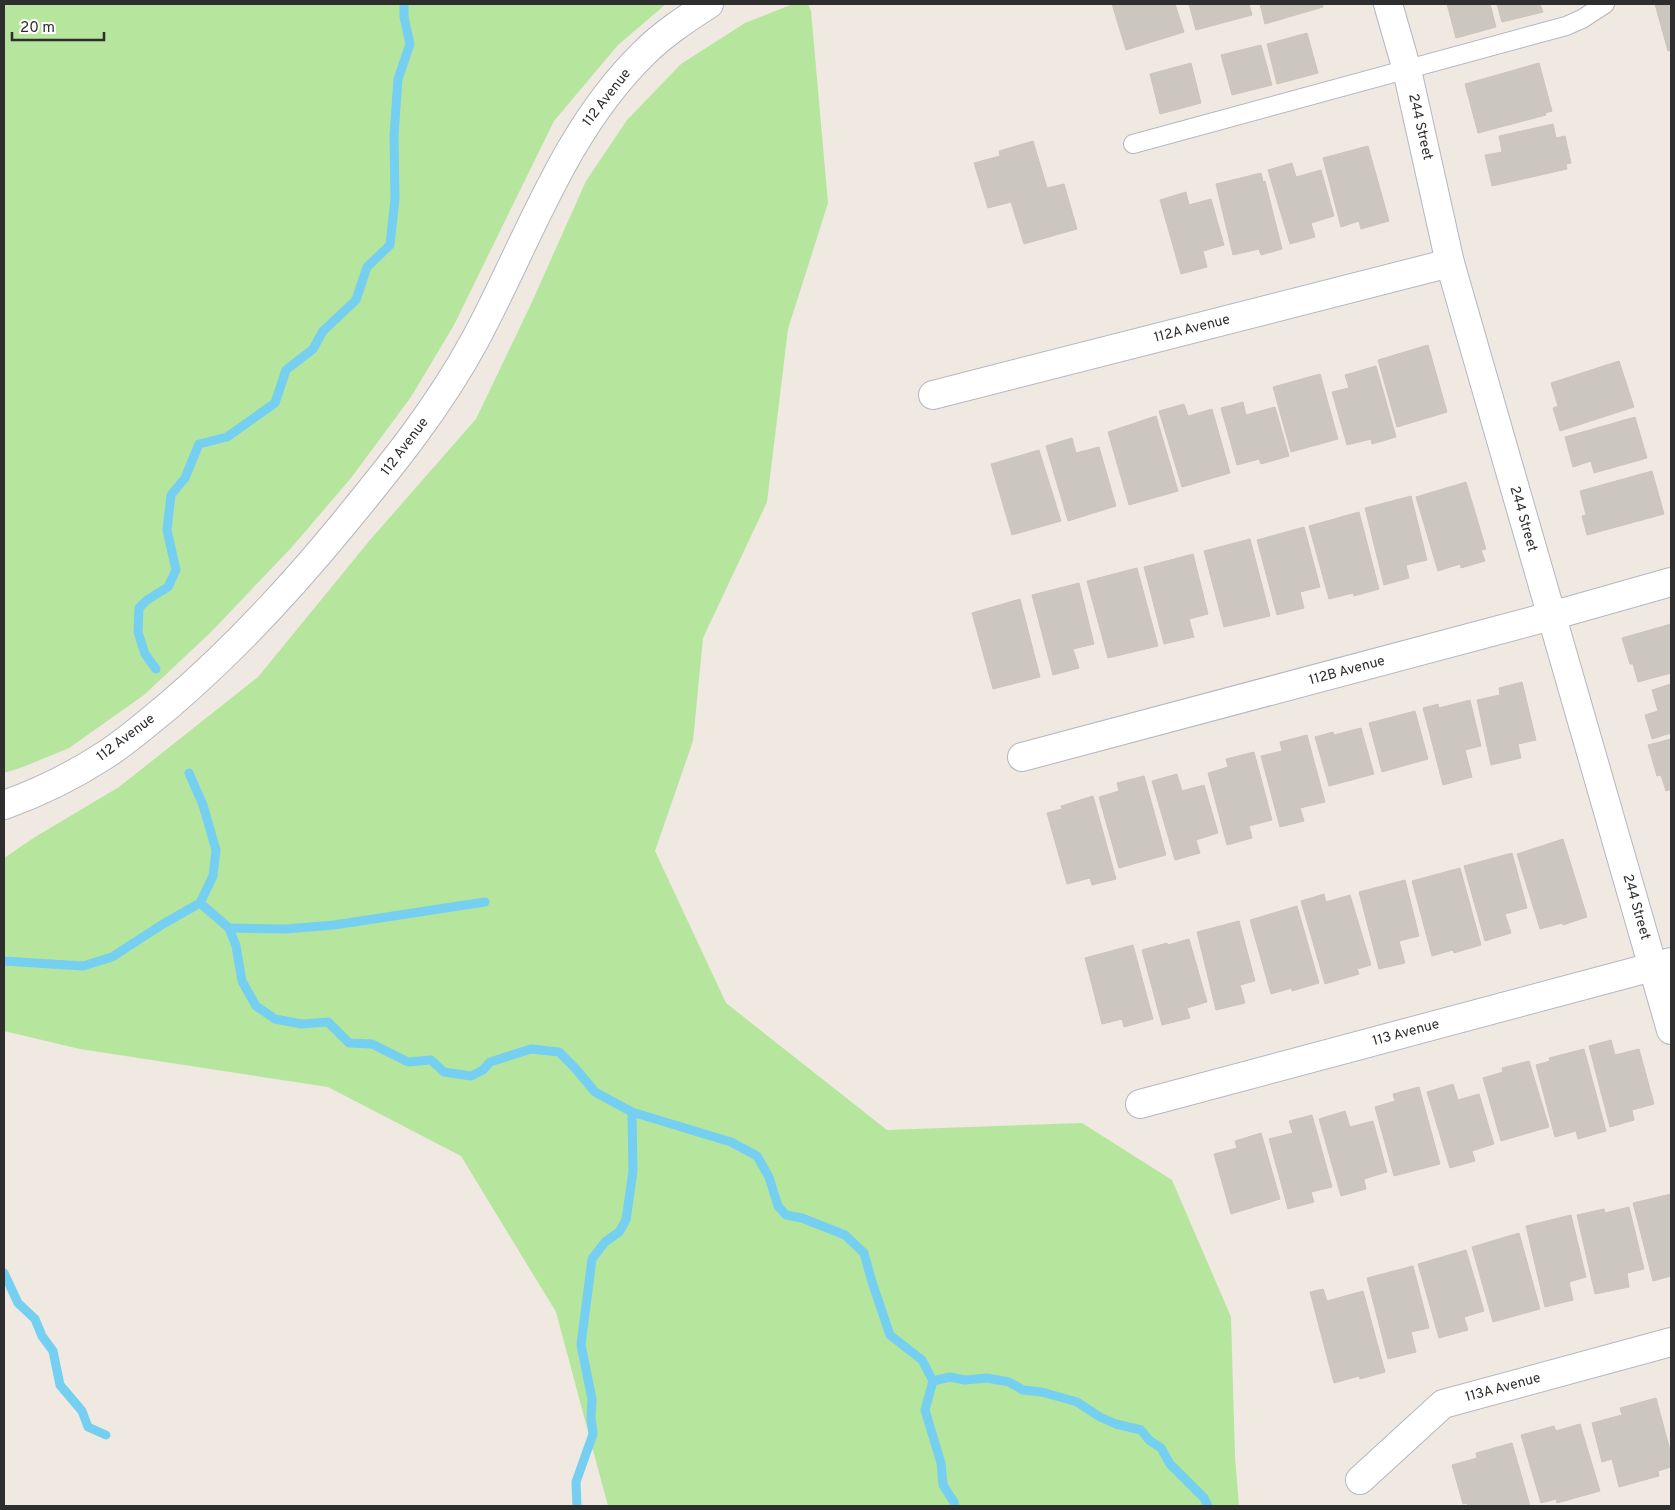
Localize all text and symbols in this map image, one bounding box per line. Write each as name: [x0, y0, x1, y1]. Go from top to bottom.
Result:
scale bar: [12, 10, 105, 42]
text: 20 m: [20, 19, 55, 38]
street label: 112 Avenue: [579, 66, 635, 130]
street label: 244 Street: [1404, 92, 1436, 162]
street label: 112A Avenue: [1152, 311, 1232, 347]
street label: 112 Avenue: [378, 415, 432, 479]
street label: 244 Street: [1506, 484, 1540, 554]
street label: 112B Avenue: [1307, 653, 1387, 689]
street label: 112 Avenue: [94, 711, 158, 765]
street label: 244 Street: [1619, 872, 1653, 942]
street label: 113 Avenue: [1371, 1016, 1441, 1050]
street label: 113A Avenue: [1464, 1370, 1542, 1406]

